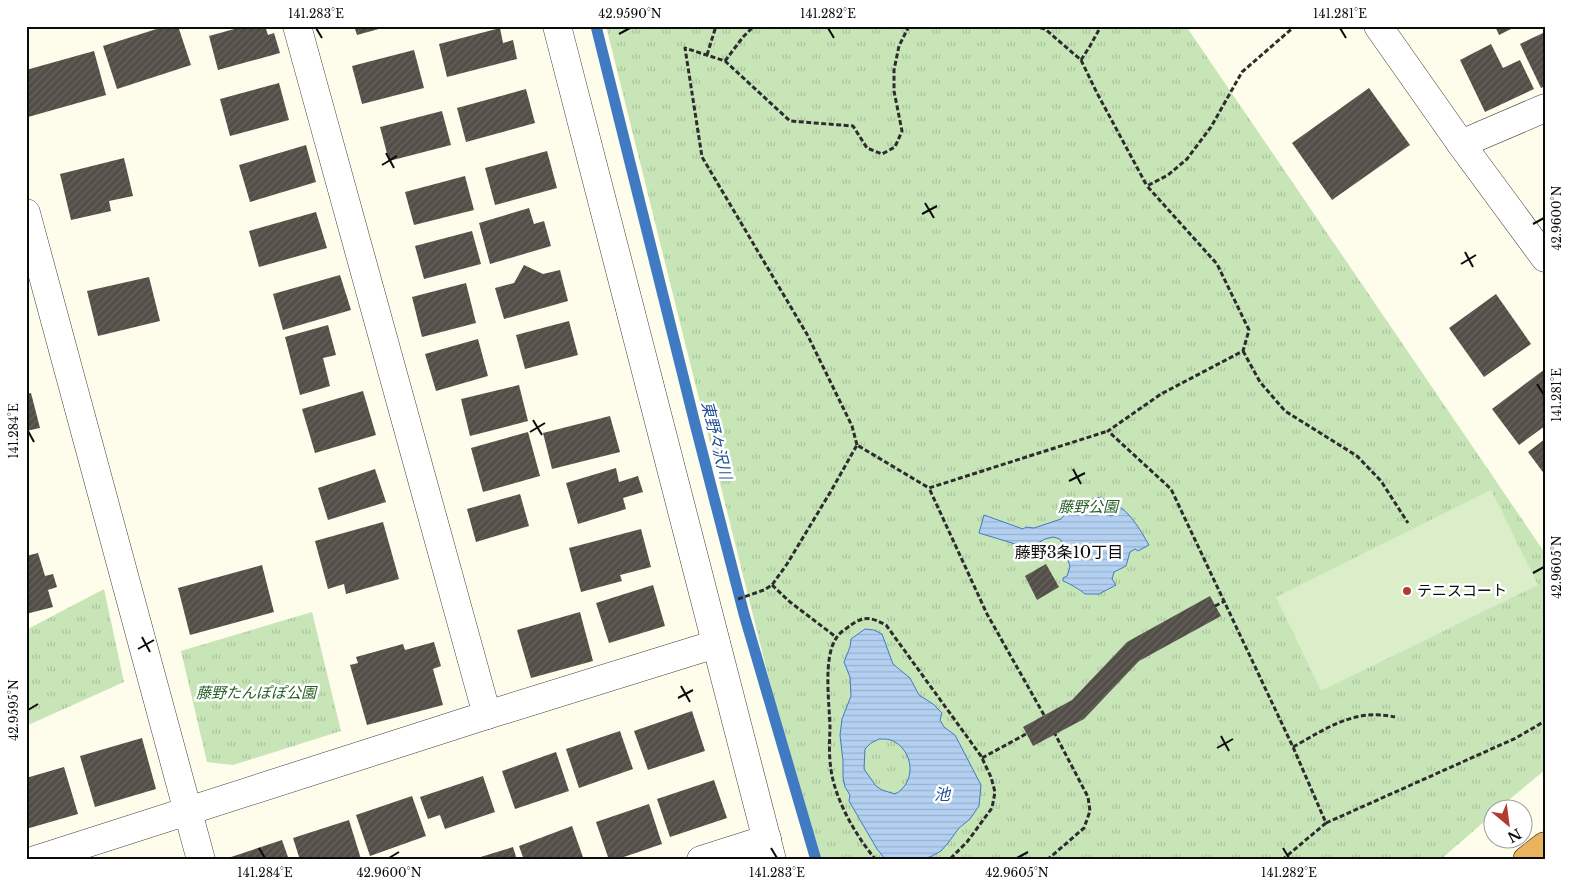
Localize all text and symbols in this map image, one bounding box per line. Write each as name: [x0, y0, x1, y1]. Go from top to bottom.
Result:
text: 141.283°E: [288, 6, 344, 21]
text: 42.9590°N: [598, 6, 662, 21]
text: 141.282°E: [800, 6, 856, 21]
text: 141.281°E: [1313, 6, 1367, 21]
text: 42.9600°N: [1549, 185, 1564, 251]
text: 141.281°E: [1549, 368, 1564, 422]
water label: 東野々沢川: [698, 399, 737, 483]
text: 141.284°E: [6, 403, 21, 459]
park label: 藤野公園: [1058, 497, 1120, 516]
text: 42.9605°N: [1549, 535, 1564, 599]
district label: 藤野3条10丁目: [1015, 542, 1123, 562]
place label: テニスコート: [1417, 581, 1507, 600]
marker: テニスコート: [1401, 585, 1413, 597]
text: 42.9595°N: [6, 679, 21, 741]
park label: 藤野たんぽぽ公園: [196, 683, 318, 702]
water label: 池: [934, 784, 952, 804]
north arrow: [1484, 798, 1534, 848]
text: N: [1504, 824, 1524, 846]
text: 141.284°E: [237, 865, 293, 880]
text: 42.9600°N: [356, 865, 422, 880]
text: 141.283°E: [749, 865, 805, 880]
text: 42.9605°N: [985, 865, 1049, 880]
text: 141.282°E: [1261, 865, 1317, 880]

